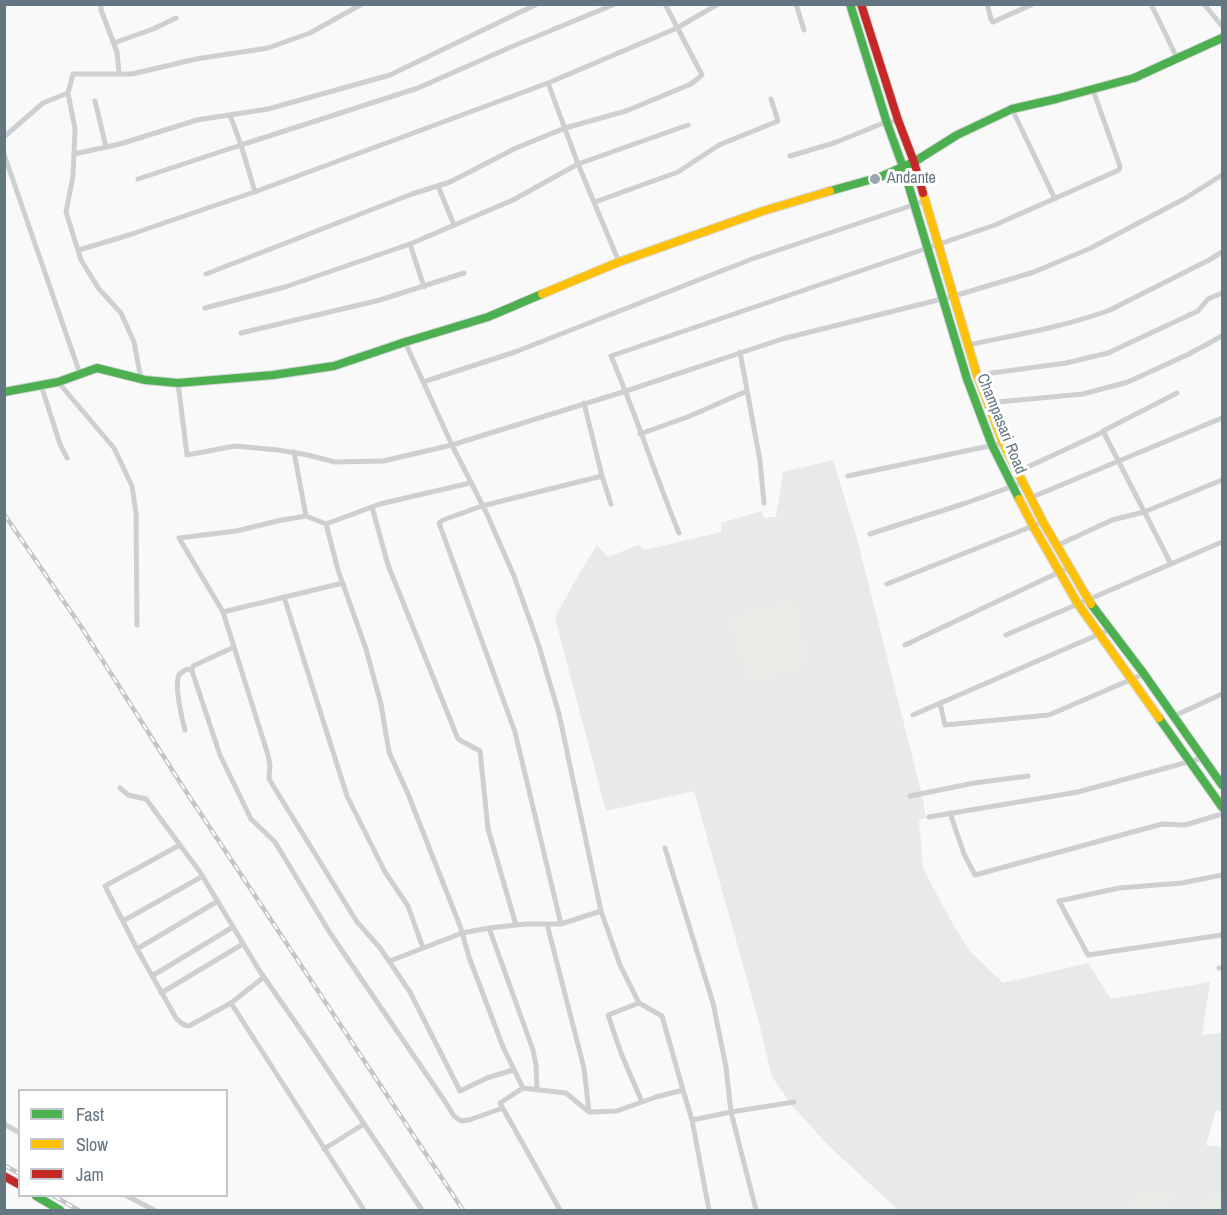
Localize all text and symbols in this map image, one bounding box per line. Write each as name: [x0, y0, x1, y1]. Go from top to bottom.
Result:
place label: Andante: [887, 169, 936, 189]
marker: Andante: [868, 172, 882, 186]
street label: Champasari Road: [972, 371, 1030, 477]
legend: [18, 1089, 228, 1197]
text: Fast: [76, 1102, 104, 1127]
text: Slow: [76, 1132, 108, 1157]
text: Jam: [76, 1162, 104, 1187]

